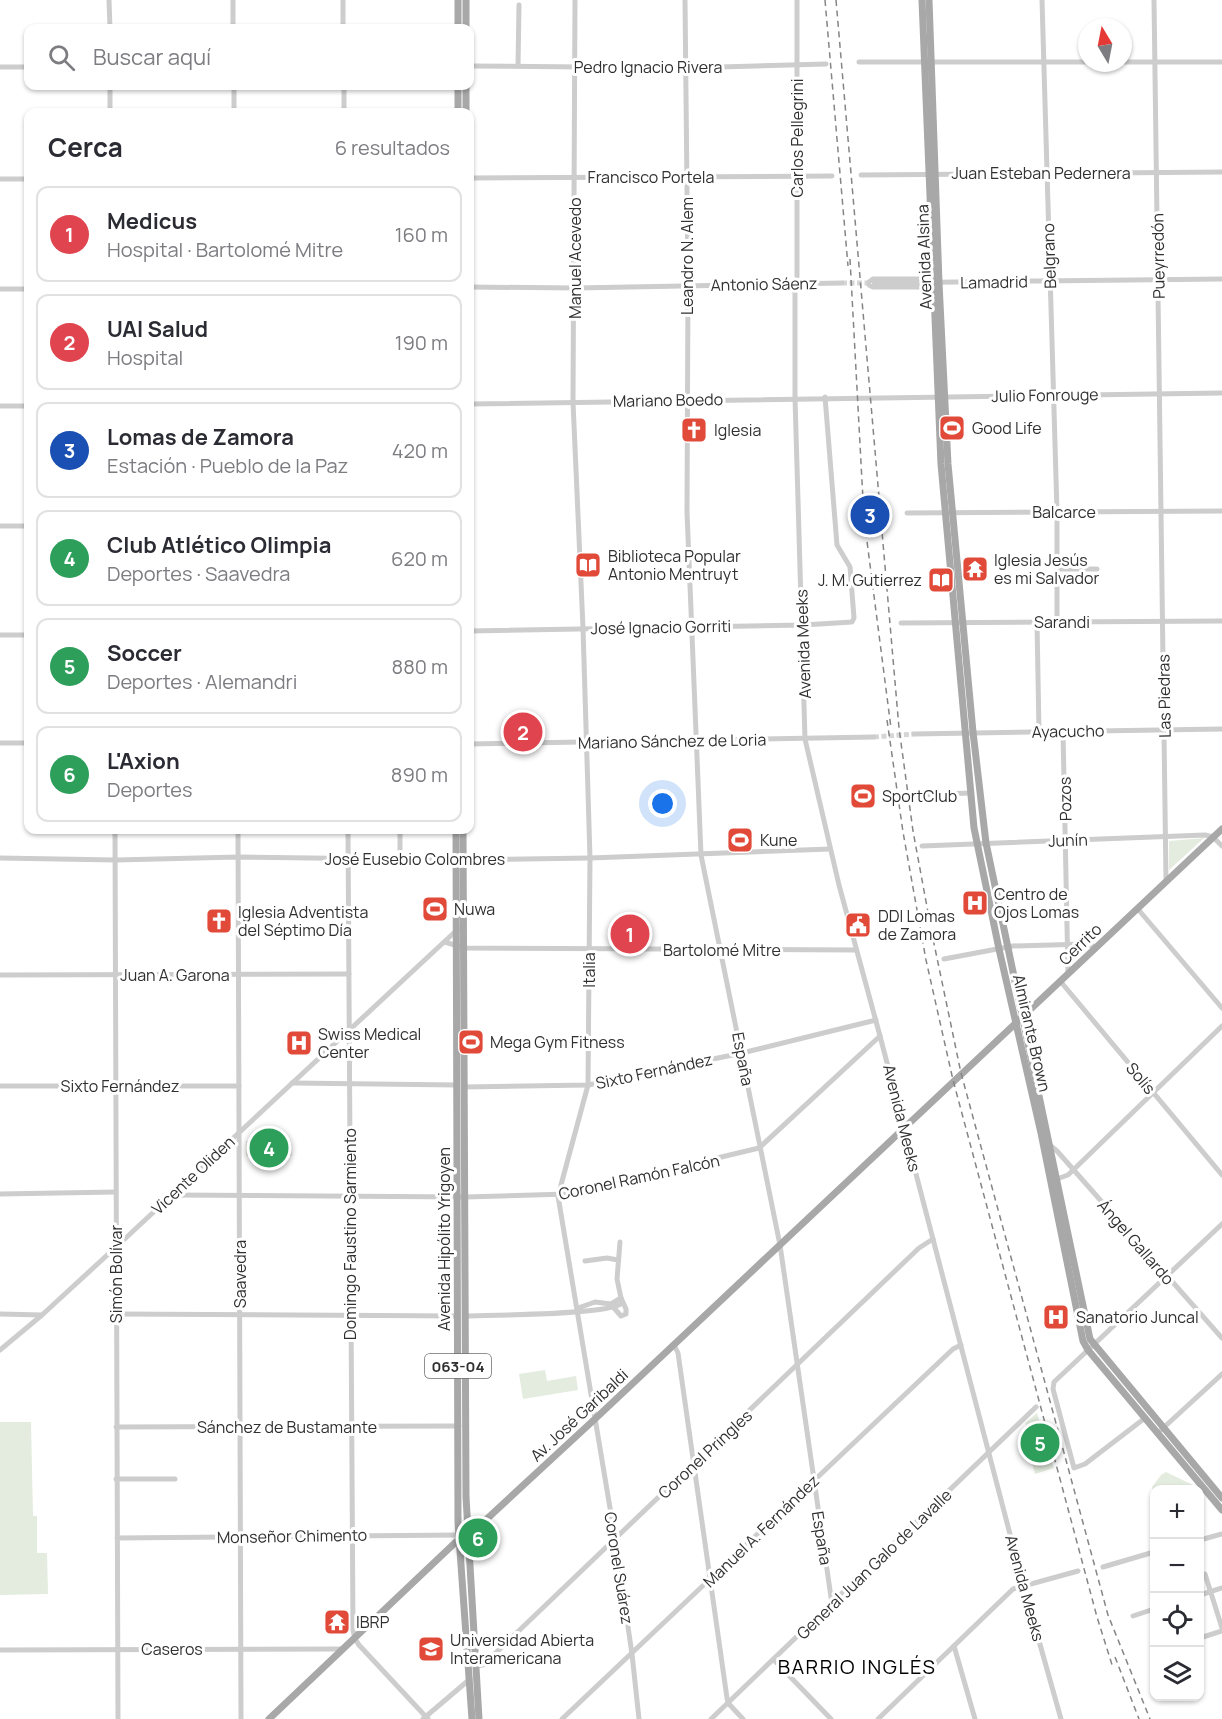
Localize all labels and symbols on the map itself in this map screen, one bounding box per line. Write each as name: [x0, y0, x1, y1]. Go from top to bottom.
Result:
north arrow: [1078, 18, 1132, 72]
street label: Pedro Ignacio Rivera: [574, 56, 722, 78]
street label: Carlos Pellegrini: [786, 79, 808, 197]
street label: Juan Esteban Pedernera: [951, 162, 1131, 184]
street label: Francisco Portela: [588, 166, 714, 188]
street label: Manuel Acevedo: [564, 197, 586, 319]
street label: Leandro N. Alem: [676, 197, 698, 315]
street label: Avenida Alsina: [911, 204, 937, 310]
street label: Pueyrredón: [1146, 213, 1170, 299]
street label: Belgrano: [1037, 223, 1061, 289]
street label: Lamadrid: [960, 270, 1028, 294]
street label: Antonio Sáenz: [710, 272, 818, 296]
street label: Julio Fonrouge: [991, 383, 1099, 407]
street label: Mariano Boedo: [613, 388, 723, 412]
sports icon: Good Life: [937, 413, 967, 443]
church icon: Iglesia: [679, 415, 709, 445]
place label: Good Life: [972, 417, 1042, 439]
place label: Iglesia: [714, 419, 761, 441]
pin: 3: [850, 492, 890, 538]
street label: Balcarce: [1032, 501, 1096, 523]
place label: Biblioteca Popular Antonio Mentruyt: [608, 545, 741, 585]
place label: Iglesia Jesús es mi Salvador: [994, 549, 1099, 589]
library icon: Biblioteca Popular Antonio Mentruyt: [573, 550, 603, 580]
temple icon: Iglesia Jesús es mi Salvador: [960, 554, 990, 584]
library icon: J. M. Gutierrez: [926, 565, 956, 595]
place label: J. M. Gutierrez: [818, 569, 922, 591]
street label: Avenida Meeks: [790, 589, 816, 699]
street label: Sarandi: [1034, 611, 1090, 633]
street label: José Ignacio Gorriti: [591, 615, 731, 639]
street label: Las Piedras: [1152, 654, 1176, 738]
pin: 2: [504, 710, 542, 754]
street label: Ayacucho: [1032, 719, 1104, 743]
street label: Mariano Sánchez de Loria: [578, 728, 766, 754]
street label: Pozos: [1054, 777, 1076, 821]
sports icon: SportClub: [848, 781, 878, 811]
place label: SportClub: [882, 785, 957, 807]
your location: [648, 789, 677, 818]
sports icon: Kune: [725, 825, 755, 855]
street label: Junín: [1048, 828, 1088, 852]
place label: Kune: [760, 829, 797, 851]
street label: José Eusebio Colombres: [325, 848, 505, 870]
place label: Centro de Ojos Lomas: [994, 883, 1079, 923]
hospital icon: Centro de Ojos Lomas: [960, 888, 990, 918]
sports icon: Nuwa: [420, 894, 450, 924]
place label: Nuwa: [454, 898, 495, 920]
place label: Iglesia Adventista del Séptimo Día: [238, 901, 368, 941]
place label: DDI Lomas de Zamora: [878, 905, 956, 945]
church icon: Iglesia Adventista del Séptimo Día: [204, 906, 234, 936]
public building icon: DDI Lomas de Zamora: [843, 910, 873, 940]
pin: 1: [610, 912, 650, 956]
street label: Cerrito: [1054, 918, 1106, 970]
street label: Bartolomé Mitre: [663, 939, 781, 961]
street label: Italia: [578, 952, 600, 988]
street label: Juan A. Garona: [120, 964, 230, 986]
street label: Almirante Brown: [1008, 972, 1056, 1094]
place label: Swiss Medical Center: [318, 1023, 421, 1063]
sports icon: Mega Gym Fitness: [456, 1027, 486, 1057]
hospital icon: Swiss Medical Center: [284, 1028, 314, 1058]
street label: España: [727, 1030, 759, 1088]
place label: Mega Gym Fitness: [490, 1031, 625, 1053]
street label: Sixto Fernández: [594, 1048, 714, 1094]
street label: Solís: [1121, 1057, 1161, 1099]
street label: Avenida Meeks: [878, 1062, 926, 1174]
street label: Sixto Fernández: [61, 1075, 179, 1097]
pin: 4: [250, 1126, 288, 1170]
street label: Domingo Faustino Sarmiento: [339, 1128, 361, 1340]
street label: Vicente Oliden: [147, 1131, 239, 1219]
street label: Avenida Hipólito Yrigoyen: [433, 1147, 455, 1331]
street label: Coronel Ramón Falcón: [556, 1149, 722, 1205]
street label: Ángel Gallardo: [1093, 1195, 1179, 1289]
street label: Simón Bolívar: [105, 1225, 127, 1323]
street label: Saavedra: [229, 1240, 251, 1308]
hospital icon: Sanatorio Juncal: [1041, 1302, 1071, 1332]
place label: Sanatorio Juncal: [1076, 1306, 1199, 1328]
road number: 063-04: [425, 1354, 491, 1378]
street label: Av. José Garibaldi: [525, 1364, 633, 1466]
street label: Coronel Pringles: [653, 1405, 757, 1503]
street label: Sánchez de Bustamante: [197, 1416, 377, 1438]
pin: 5: [1020, 1420, 1060, 1466]
street label: Manuel A. Fernández: [698, 1470, 824, 1592]
street label: General Juan Galo de Lavalle: [792, 1484, 956, 1644]
street label: España: [807, 1509, 837, 1567]
street label: Coronel Suárez: [599, 1510, 639, 1626]
pin: 6: [458, 1516, 498, 1560]
street label: Monseñor Chimento: [217, 1524, 367, 1548]
street label: Avenida Meeks: [1000, 1532, 1050, 1644]
temple icon: IBRP: [322, 1607, 352, 1637]
place label: IBRP: [356, 1611, 390, 1633]
place label: Universidad Abierta Interamericana: [450, 1629, 594, 1669]
school or university icon: Universidad Abierta Interamericana: [416, 1634, 446, 1664]
street label: Caseros: [141, 1638, 203, 1660]
district label: BARRIO INGLÉS: [778, 1653, 936, 1680]

